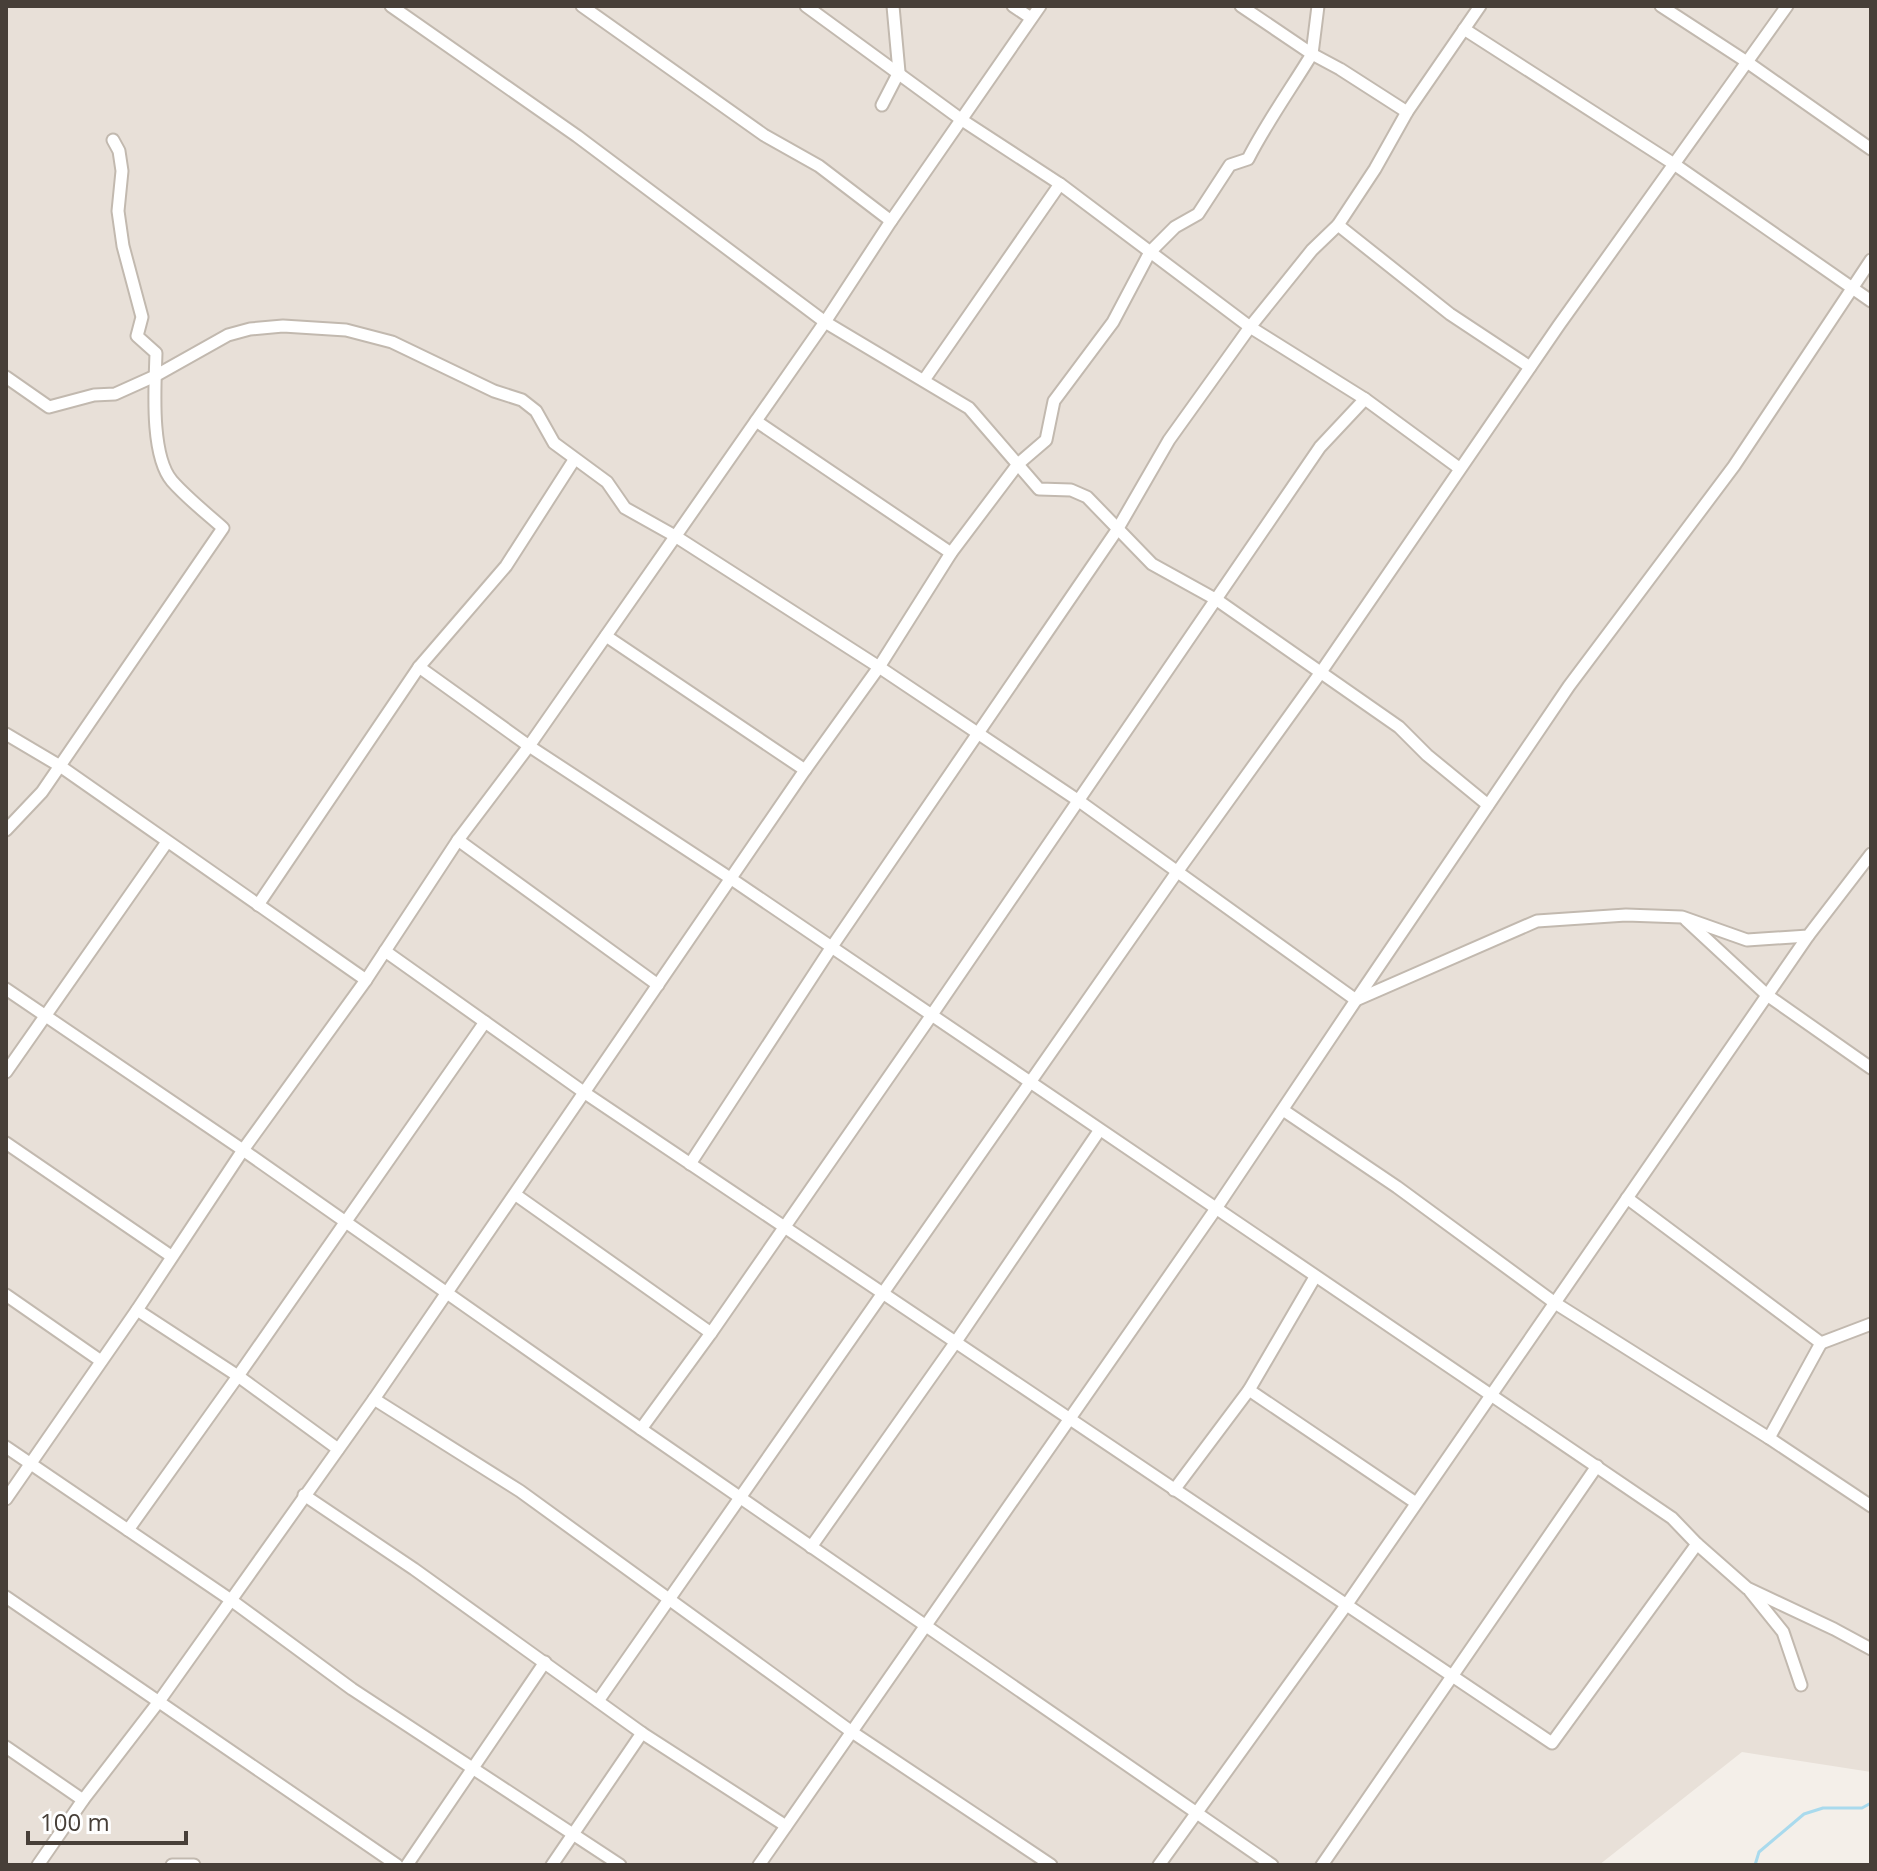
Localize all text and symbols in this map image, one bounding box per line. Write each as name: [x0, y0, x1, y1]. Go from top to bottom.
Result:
scale bar: [28, 1795, 186, 1845]
text: 100 m: [40, 1805, 110, 1838]

